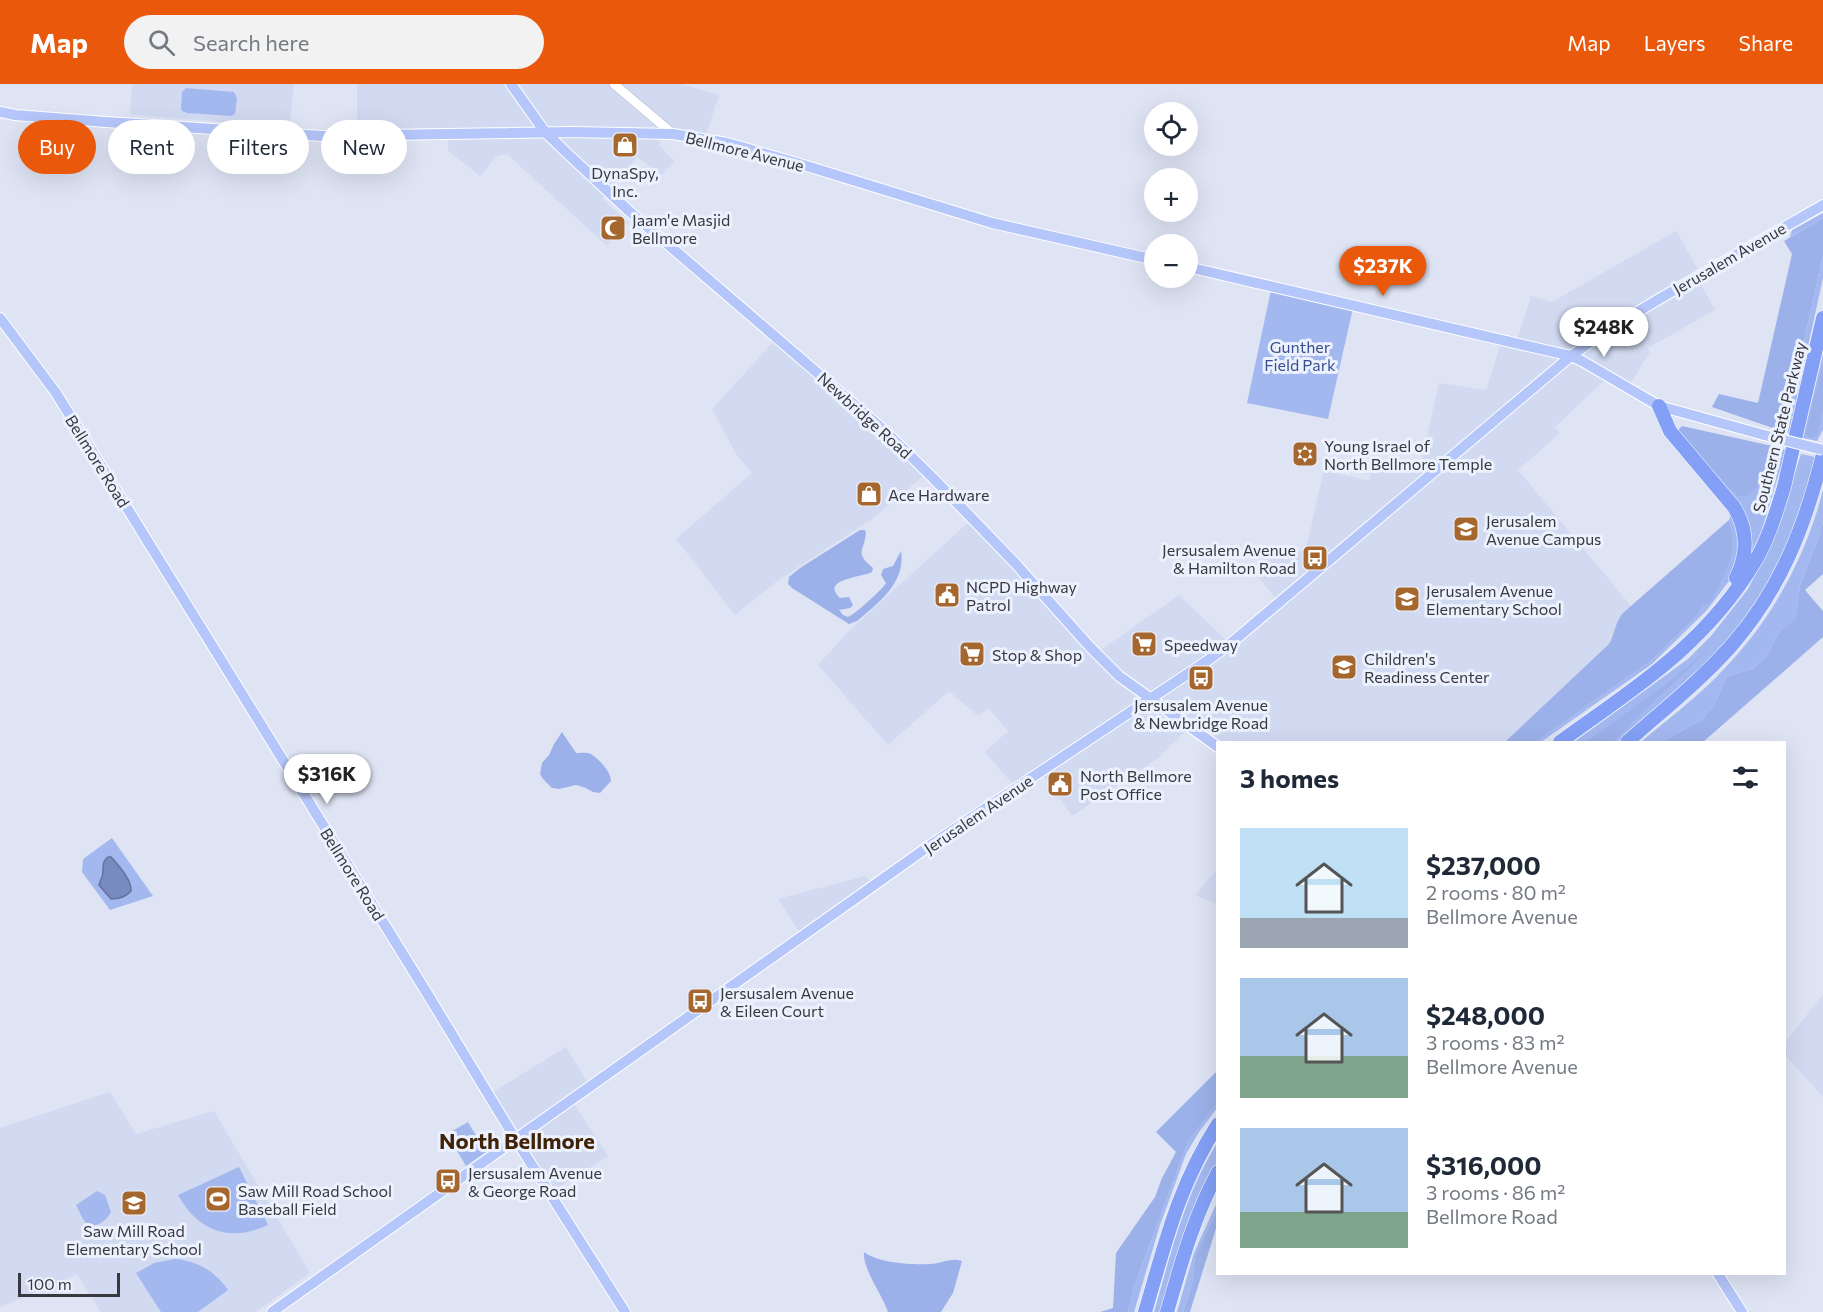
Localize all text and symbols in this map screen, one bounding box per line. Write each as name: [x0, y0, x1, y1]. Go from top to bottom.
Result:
search box: [124, 15, 544, 69]
text: Map: [30, 25, 88, 59]
icon: search: [145, 26, 178, 59]
text: Search here: [193, 29, 309, 56]
text: Map: [1567, 30, 1611, 55]
text: Layers: [1644, 30, 1706, 55]
text: Share: [1739, 30, 1793, 55]
map controls: [1144, 102, 1198, 288]
button: locate: [1144, 102, 1198, 156]
chip: Buy: [18, 120, 96, 174]
chip: Rent: [108, 120, 195, 174]
chip: Filters: [207, 120, 309, 174]
chip: New: [321, 120, 407, 174]
street label: Bellmore Avenue: [684, 127, 806, 175]
shop icon: DynaSpy, Inc.: [610, 130, 640, 160]
place label: DynaSpy, Inc.: [591, 163, 659, 200]
button: +: [1144, 168, 1198, 222]
place label: Jaam'e Masjid Bellmore: [632, 210, 730, 247]
mosque icon: Jaam'e Masjid Bellmore: [598, 213, 628, 243]
street label: Jerusalem Avenue: [1669, 218, 1789, 298]
button: −: [1144, 234, 1198, 288]
pin: $237K: [1341, 246, 1425, 297]
text: $237K: [1353, 253, 1413, 277]
pin: $248K: [1562, 307, 1646, 358]
text: $248K: [1573, 314, 1635, 338]
park label: Gunther Field Park: [1264, 337, 1336, 374]
street label: Southern State Parkway: [1749, 340, 1809, 514]
street label: Newbridge Road: [814, 368, 916, 462]
street label: Bellmore Road: [62, 411, 134, 511]
place label: Young Israel of North Bellmore Temple: [1324, 436, 1492, 473]
synagogue icon: Young Israel of North Bellmore Temple: [1290, 439, 1320, 469]
shop icon: Ace Hardware: [854, 479, 884, 509]
place label: Ace Hardware: [888, 485, 989, 504]
place label: Jerusalem Avenue Campus: [1486, 511, 1601, 548]
school or university icon: Jerusalem Avenue Campus: [1451, 514, 1481, 544]
place label: Jersusalem Avenue & Hamilton Road: [1162, 540, 1296, 577]
bus stop icon: Jersusalem Avenue & Hamilton Road: [1300, 543, 1330, 573]
place label: NCPD Highway Patrol: [966, 577, 1077, 614]
public building icon: NCPD Highway Patrol: [932, 580, 962, 610]
place label: Jerusalem Avenue Elementary School: [1426, 581, 1562, 618]
school or university icon: Jerusalem Avenue Elementary School: [1392, 584, 1422, 614]
supermarket icon: Speedway: [1129, 629, 1159, 659]
place label: Speedway: [1164, 635, 1238, 654]
supermarket icon: Stop & Shop: [957, 639, 987, 669]
place label: Stop & Shop: [992, 645, 1082, 664]
place label: Children's Readiness Center: [1364, 649, 1490, 686]
school or university icon: Children's Readiness Center: [1329, 652, 1359, 682]
bus stop icon: Jersusalem Avenue & Newbridge Road: [1186, 663, 1216, 693]
place label: Jersusalem Avenue & Newbridge Road: [1134, 695, 1268, 732]
pin: $316K: [285, 754, 369, 805]
text: $316K: [298, 761, 356, 785]
icon: filters: [1729, 761, 1762, 794]
text: 3 homes: [1240, 762, 1339, 793]
place label: North Bellmore Post Office: [1080, 766, 1192, 803]
public building icon: North Bellmore Post Office: [1045, 769, 1075, 799]
street label: Jerusalem Avenue: [920, 771, 1036, 857]
street label: Bellmore Road: [317, 824, 389, 924]
text: $237,000: [1426, 849, 1541, 880]
icon: home: [1288, 852, 1360, 924]
text: 2 rooms · 80 m²: [1426, 880, 1566, 904]
text: Bellmore Avenue: [1426, 904, 1578, 928]
place label: Jersusalem Avenue & Eileen Court: [720, 983, 854, 1020]
bus stop icon: Jersusalem Avenue & Eileen Court: [685, 986, 715, 1016]
text: $248,000: [1426, 999, 1545, 1030]
icon: home: [1288, 1002, 1360, 1074]
text: 3 rooms · 83 m²: [1426, 1030, 1565, 1054]
text: Bellmore Avenue: [1426, 1054, 1578, 1078]
district label: North Bellmore: [439, 1127, 595, 1154]
text: $316,000: [1426, 1149, 1542, 1180]
icon: home: [1288, 1152, 1360, 1224]
place label: Jersusalem Avenue & George Road: [468, 1163, 602, 1200]
bus stop icon: Jersusalem Avenue & George Road: [433, 1166, 463, 1196]
text: 3 rooms · 86 m²: [1426, 1180, 1565, 1204]
place label: Saw Mill Road School Baseball Field: [238, 1181, 392, 1218]
sports icon: Saw Mill Road School Baseball Field: [203, 1184, 233, 1214]
school or university icon: Saw Mill Road Elementary School: [119, 1188, 149, 1218]
text: Bellmore Road: [1426, 1204, 1558, 1228]
place label: Saw Mill Road Elementary School: [66, 1221, 202, 1258]
scale bar: [18, 1270, 120, 1298]
text: 100 m: [27, 1274, 72, 1293]

